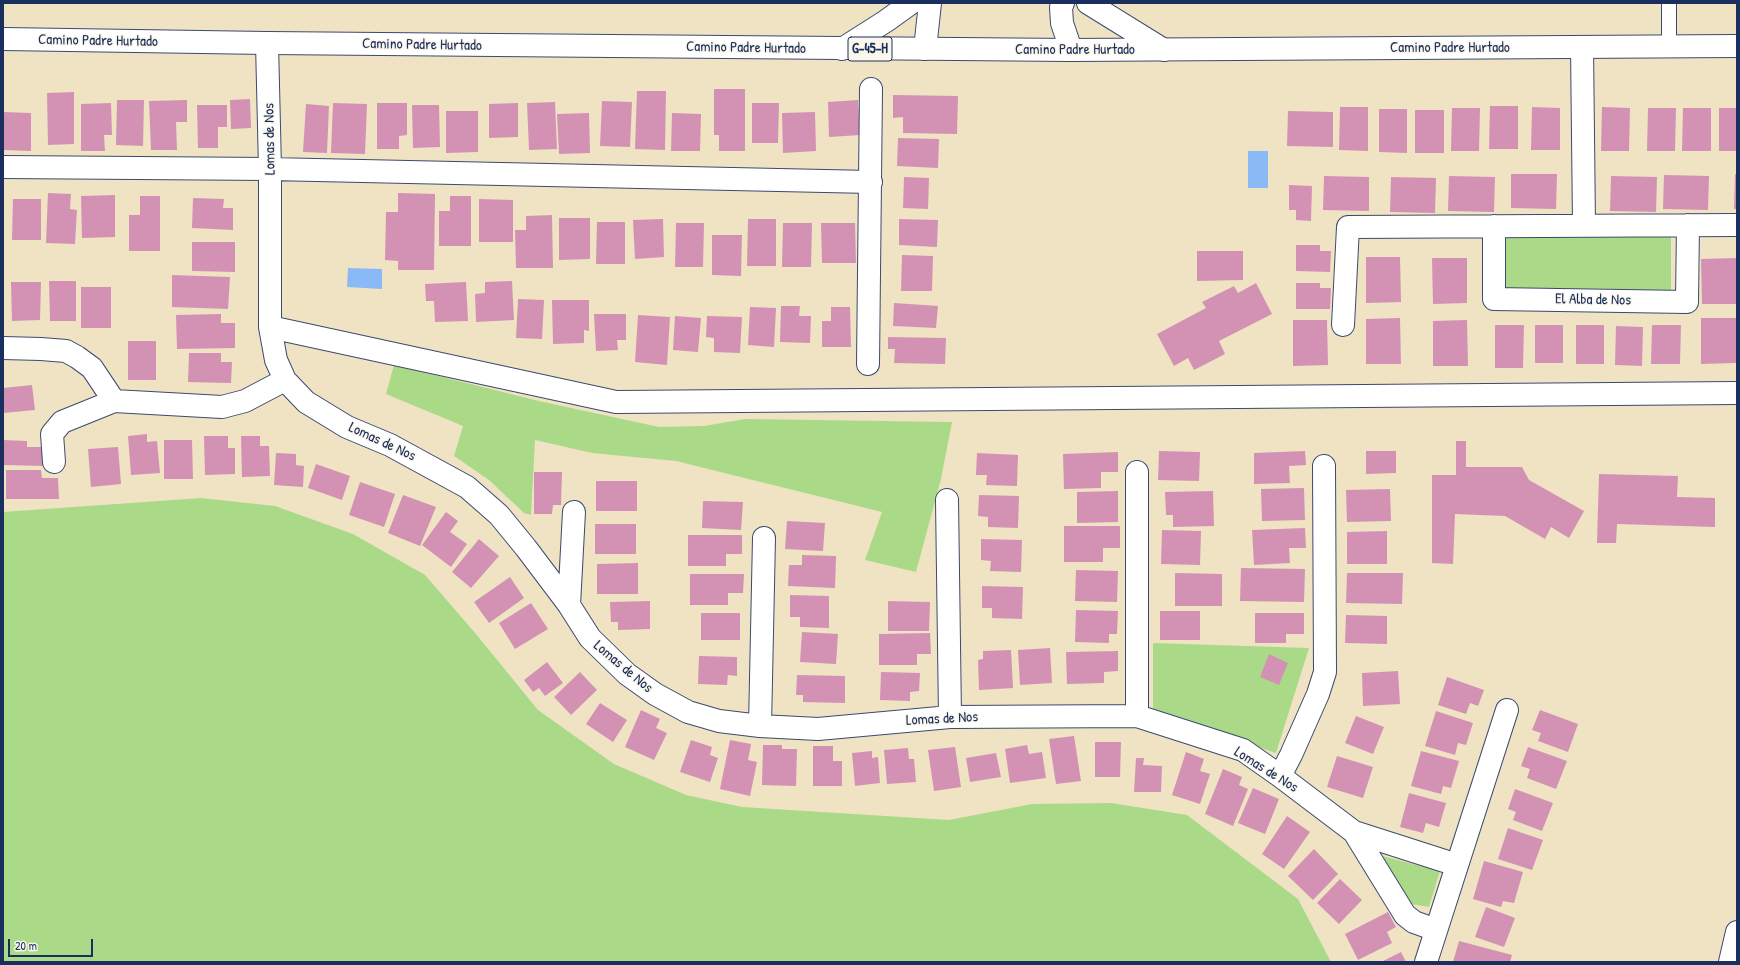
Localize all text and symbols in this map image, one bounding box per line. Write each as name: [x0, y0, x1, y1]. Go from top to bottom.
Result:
street label: Camino Padre Hurtado: [38, 31, 158, 51]
street label: Camino Padre Hurtado: [362, 35, 482, 55]
road number: G-45-H: [848, 37, 892, 61]
street label: Camino Padre Hurtado: [686, 38, 806, 58]
street label: Camino Padre Hurtado: [1390, 39, 1510, 57]
street label: Camino Padre Hurtado: [1015, 41, 1135, 59]
street label: Lomas de Nos: [260, 103, 280, 175]
street label: El Alba de Nos: [1555, 290, 1631, 310]
street label: Lomas de Nos: [346, 419, 418, 465]
street label: Lomas de Nos: [590, 637, 656, 697]
street label: Lomas de Nos: [906, 708, 978, 730]
street label: Lomas de Nos: [1231, 743, 1301, 797]
scale bar: [10, 931, 95, 957]
text: 20 m: [15, 937, 37, 954]

